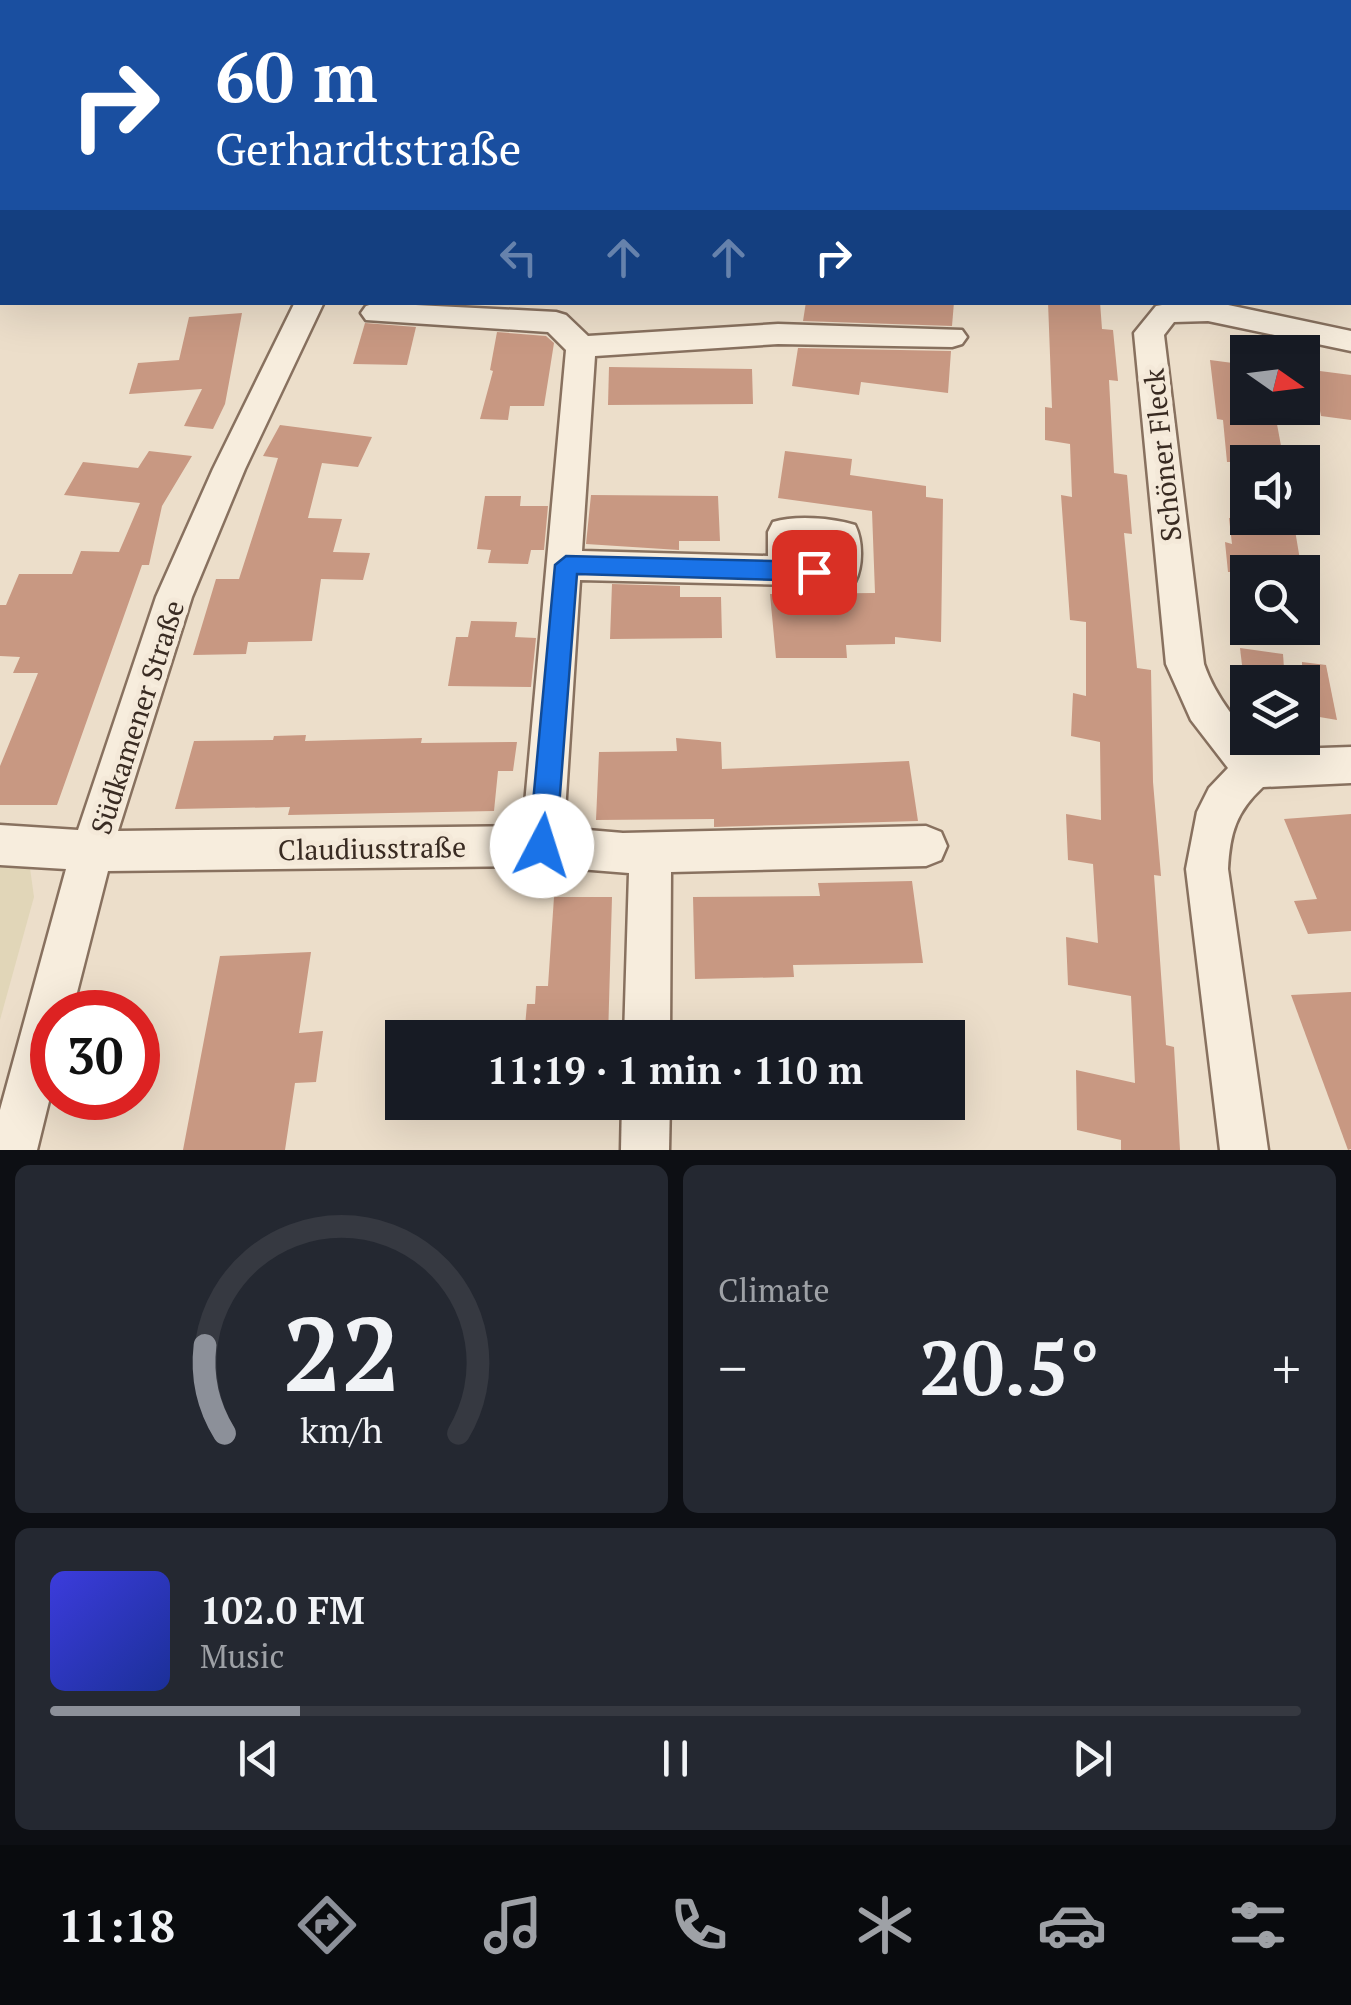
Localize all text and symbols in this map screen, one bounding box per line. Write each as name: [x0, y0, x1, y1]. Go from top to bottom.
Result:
text: 60 m: [215, 29, 378, 122]
icon: right: [50, 40, 180, 170]
text: Gerhardtstraße: [215, 118, 522, 178]
icon: left: [491, 230, 546, 285]
icon: ahead: [596, 230, 651, 285]
icon: ahead: [701, 230, 756, 285]
icon: right: [806, 230, 861, 285]
north arrow: [1230, 335, 1320, 425]
map controls: [1230, 335, 1320, 755]
street label: Schöner Fleck: [1134, 366, 1189, 543]
button: sound: [1230, 445, 1320, 535]
pin: [772, 530, 857, 615]
icon: arrive: [787, 545, 842, 600]
button: search: [1230, 555, 1320, 645]
street label: Südkamener Straße: [82, 595, 192, 839]
button: layers: [1230, 665, 1320, 755]
position arrow: [490, 794, 594, 898]
street label: Claudiusstraße: [278, 828, 466, 868]
speed limit sign: 30: [30, 990, 160, 1120]
text: 11:19 · 1 min · 110 m: [487, 1045, 863, 1095]
text: Climate: [718, 1269, 830, 1311]
text: 22: [283, 1283, 400, 1421]
text: 20.5°: [919, 1317, 1100, 1416]
text: −: [718, 1331, 747, 1404]
text: +: [1272, 1331, 1301, 1404]
text: km/h: [300, 1406, 383, 1453]
text: 102.0 FM: [200, 1585, 365, 1635]
text: Music: [200, 1635, 285, 1677]
icon: previous: [231, 1731, 286, 1786]
icon: pause: [648, 1731, 703, 1786]
icon: next: [1065, 1731, 1120, 1786]
icon: directions: [292, 1890, 362, 1960]
icon: music: [478, 1890, 548, 1960]
icon: phone: [664, 1890, 734, 1960]
icon: climate: [850, 1890, 920, 1960]
icon: car: [1037, 1890, 1107, 1960]
icon: filters: [1223, 1890, 1293, 1960]
text: 11:18: [58, 1895, 175, 1955]

